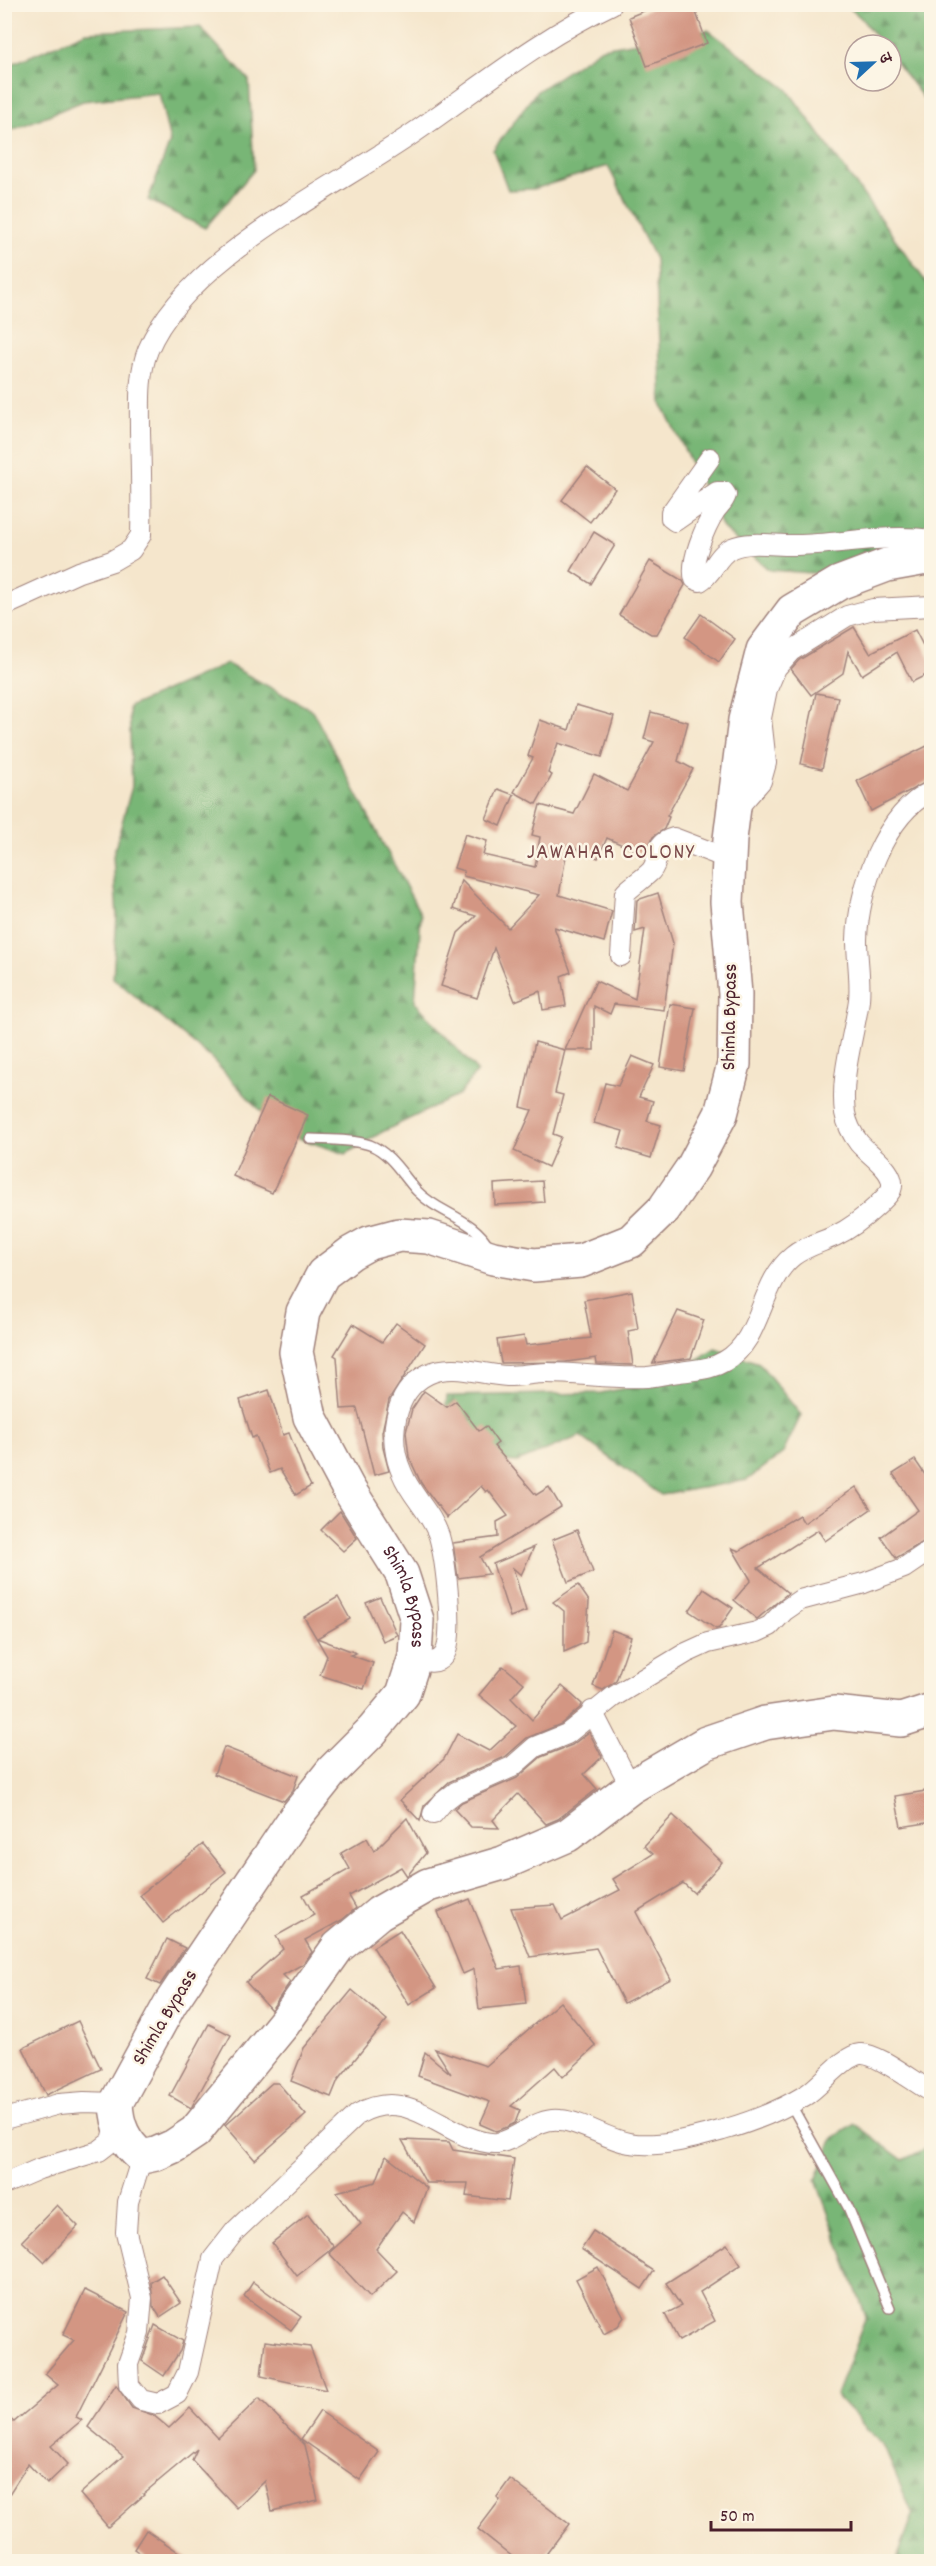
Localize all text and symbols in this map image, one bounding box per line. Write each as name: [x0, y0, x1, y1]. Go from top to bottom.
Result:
north arrow: [843, 33, 903, 93]
text: उ: [872, 49, 897, 68]
district label: JAWAHAR COLONY: [527, 838, 695, 869]
street label: Shimla Bypass: [716, 963, 746, 1071]
street label: Shimla Bypass: [374, 1540, 431, 1649]
street label: Shimla Bypass: [126, 1965, 206, 2071]
scale bar: [711, 2494, 850, 2532]
text: 50 m: [720, 2505, 755, 2530]

